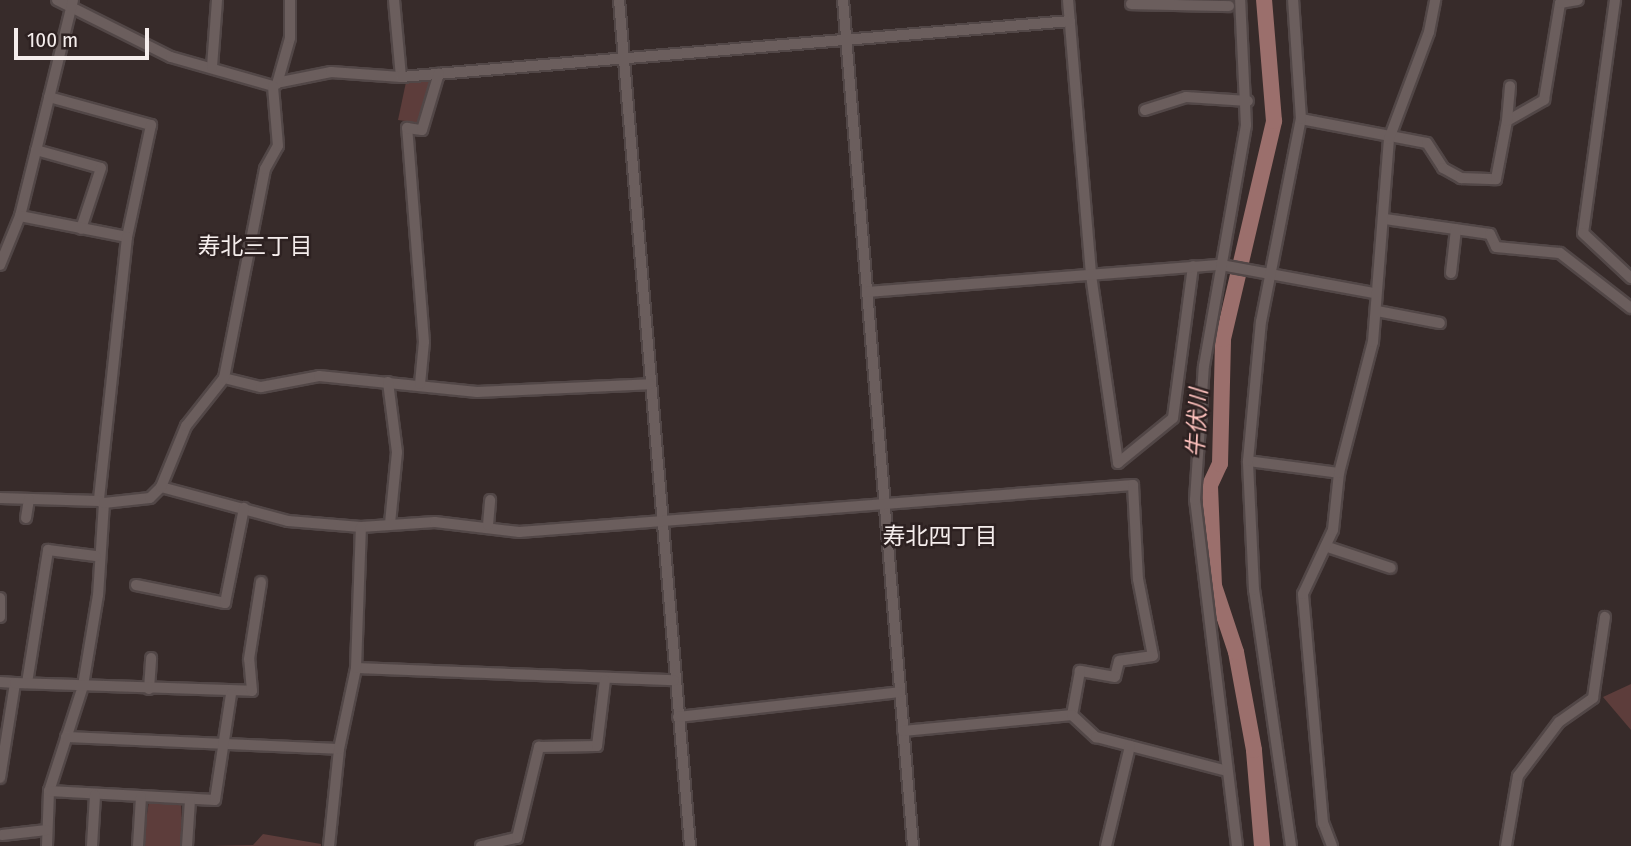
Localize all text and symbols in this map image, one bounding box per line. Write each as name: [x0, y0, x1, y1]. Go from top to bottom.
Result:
scale bar: [18, 14, 152, 58]
text: 100 m: [27, 27, 78, 53]
district label: 寿北三丁目: [198, 232, 312, 260]
water label: 牛伏川: [1181, 388, 1213, 458]
district label: 寿北四丁目: [883, 522, 997, 550]

